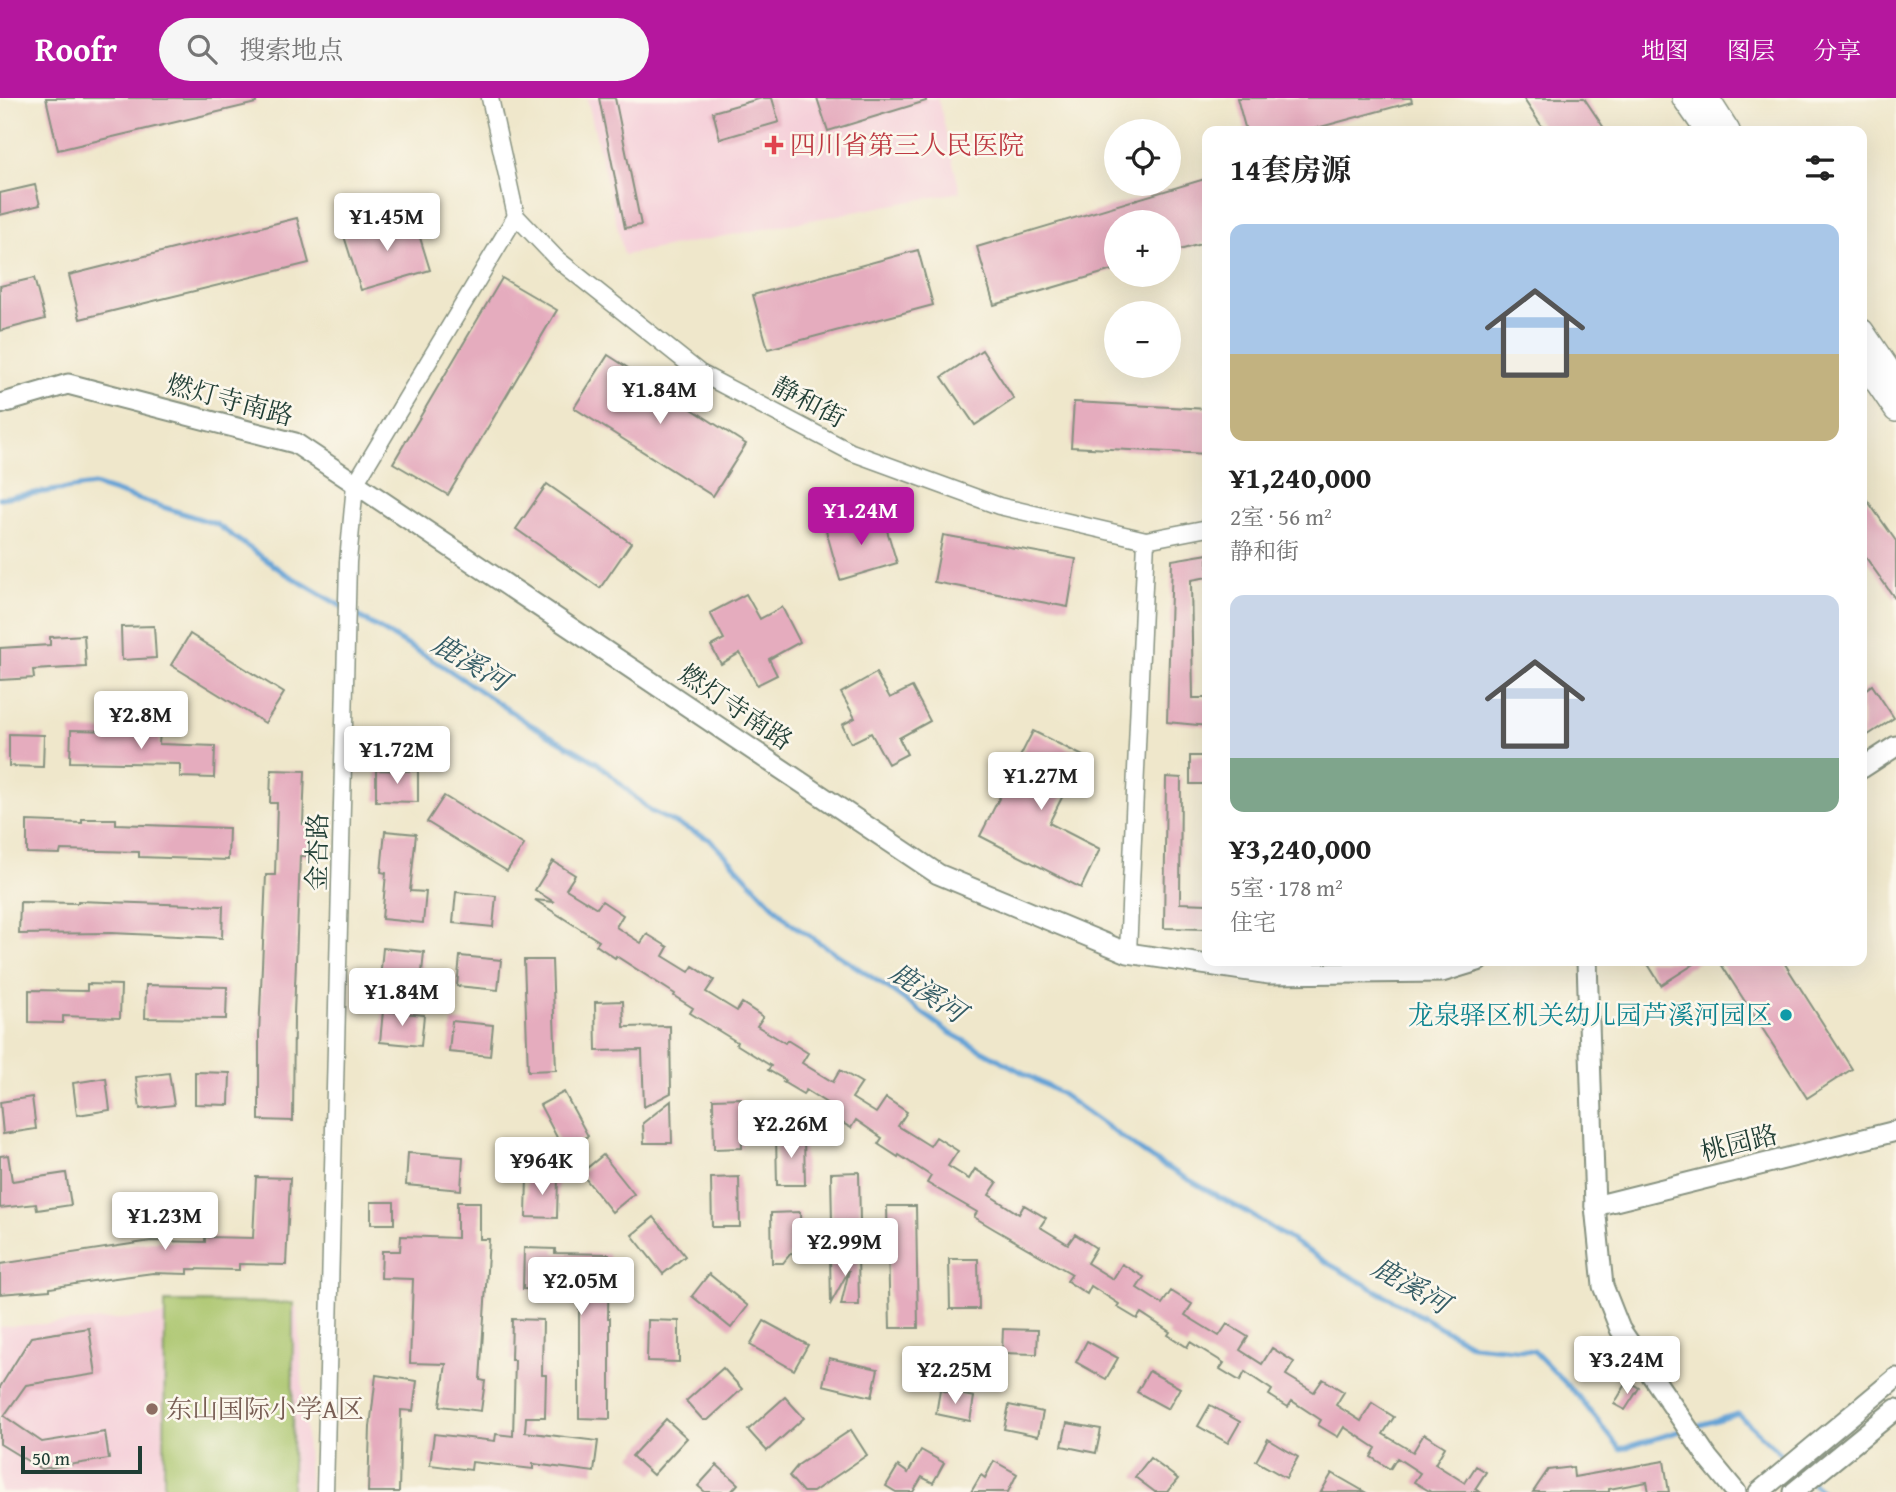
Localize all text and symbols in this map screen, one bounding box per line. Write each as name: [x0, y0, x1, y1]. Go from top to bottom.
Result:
search box: [159, 18, 649, 81]
text: Roofr: [35, 25, 117, 73]
icon: search: [183, 30, 221, 68]
text: 搜索地点: [239, 30, 343, 69]
text: 地图: [1641, 33, 1689, 68]
text: 图层: [1727, 33, 1775, 68]
text: 分享: [1813, 33, 1861, 68]
map controls: [1104, 119, 1181, 378]
button: locate: [1104, 119, 1181, 196]
place label: 四川省第三人民医院: [790, 125, 1024, 164]
marker: 四川省第三人民医院: [764, 135, 784, 155]
text: 14套房源: [1230, 147, 1351, 191]
icon: filters: [1801, 149, 1839, 187]
pin: ¥1.45M: [330, 194, 444, 253]
text: ¥1.45M: [350, 199, 424, 232]
button: +: [1104, 210, 1181, 287]
icon: home: [1472, 270, 1598, 396]
button: −: [1104, 301, 1181, 378]
street label: 燃灯寺南路: [162, 364, 298, 435]
pin: ¥1.84M: [603, 366, 717, 426]
street label: 静和街: [766, 366, 853, 437]
text: ¥1.84M: [623, 372, 697, 405]
text: ¥1,240,000: [1230, 455, 1371, 499]
pin: ¥1.24M: [804, 488, 918, 547]
text: ¥1.24M: [824, 493, 898, 526]
text: 2室 · 56 m²: [1230, 500, 1332, 533]
text: 静和街: [1230, 534, 1299, 567]
water label: 鹿溪河: [425, 622, 522, 703]
icon: home: [1472, 641, 1598, 767]
street label: 燃灯寺南路: [671, 654, 801, 759]
pin: ¥2.8M: [92, 692, 190, 751]
text: ¥2.8M: [110, 697, 172, 730]
pin: ¥1.72M: [340, 726, 454, 786]
text: ¥1.72M: [360, 732, 434, 765]
pin: ¥1.27M: [984, 752, 1098, 812]
text: ¥1.27M: [1004, 758, 1078, 791]
street label: 金杏路: [296, 813, 337, 891]
text: ¥3,240,000: [1230, 826, 1371, 870]
text: 5室 · 178 m²: [1230, 871, 1343, 904]
text: 住宅: [1230, 905, 1276, 938]
water label: 鹿溪河: [882, 951, 979, 1035]
pin: ¥1.84M: [345, 968, 459, 1028]
text: ¥1.84M: [365, 974, 439, 1007]
place label: 龙泉驿区机关幼儿园芦溪河园区: [1408, 995, 1772, 1034]
marker: 龙泉驿区机关幼儿园芦溪河园区: [1778, 1007, 1794, 1023]
pin: ¥2.26M: [734, 1100, 848, 1160]
text: ¥2.26M: [754, 1106, 828, 1139]
street label: 桃园路: [1696, 1114, 1781, 1171]
pin: ¥964K: [493, 1138, 591, 1197]
text: ¥964K: [511, 1143, 573, 1176]
pin: ¥1.23M: [108, 1192, 222, 1252]
text: ¥1.23M: [128, 1198, 202, 1231]
pin: ¥2.99M: [788, 1218, 902, 1278]
text: ¥2.99M: [808, 1224, 882, 1257]
water label: 鹿溪河: [1365, 1246, 1462, 1326]
pin: ¥2.05M: [524, 1258, 638, 1317]
text: ¥2.05M: [544, 1263, 618, 1296]
pin: ¥3.24M: [1570, 1336, 1684, 1396]
text: ¥3.24M: [1590, 1342, 1664, 1375]
pin: ¥2.25M: [898, 1346, 1012, 1406]
text: ¥2.25M: [918, 1352, 992, 1385]
place label: 东山国际小学A区: [166, 1389, 364, 1428]
marker: 东山国际小学A区: [144, 1401, 160, 1417]
scale bar: [21, 1443, 142, 1475]
text: 50 m: [32, 1444, 70, 1472]

